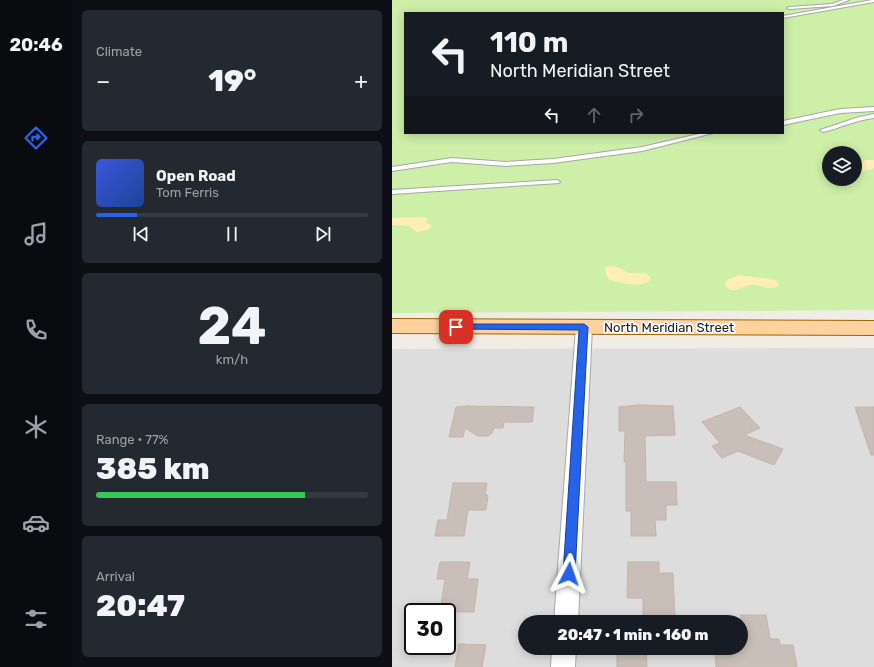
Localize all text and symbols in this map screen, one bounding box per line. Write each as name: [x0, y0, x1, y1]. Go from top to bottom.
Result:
text: 110 m: [490, 26, 568, 59]
icon: left: [424, 28, 476, 80]
text: 20:46: [9, 34, 63, 56]
text: Climate: [96, 44, 142, 59]
text: North Meridian Street: [490, 60, 670, 82]
text: 19°: [208, 63, 256, 99]
text: −: [96, 68, 110, 95]
text: +: [354, 68, 368, 95]
icon: left: [541, 104, 563, 126]
icon: ahead: [583, 104, 605, 126]
icon: right: [625, 104, 647, 126]
icon: directions: [22, 124, 50, 152]
map controls: [822, 146, 862, 186]
button: layers: [822, 146, 862, 186]
text: Open Road: [156, 167, 236, 185]
text: Tom Ferris: [156, 185, 219, 200]
icon: music: [22, 220, 50, 248]
icon: previous: [130, 223, 152, 245]
icon: pause: [221, 223, 243, 245]
icon: next: [312, 223, 334, 245]
text: 24: [197, 295, 267, 357]
pin: [439, 310, 473, 344]
icon: phone: [22, 316, 50, 344]
icon: arrive: [445, 316, 467, 338]
street label: North Meridian Street: [604, 320, 734, 335]
text: km/h: [216, 352, 248, 367]
icon: climate: [22, 413, 50, 441]
text: Range · 77%: [96, 432, 169, 447]
text: 385 km: [96, 451, 210, 487]
icon: car: [22, 509, 50, 537]
position arrow: [548, 553, 590, 595]
text: Arrival: [96, 569, 135, 584]
text: 20:47: [96, 588, 185, 624]
speed limit sign: 30: [404, 603, 456, 655]
icon: filters: [22, 605, 50, 633]
text: 20:47 · 1 min · 160 m: [558, 626, 708, 644]

